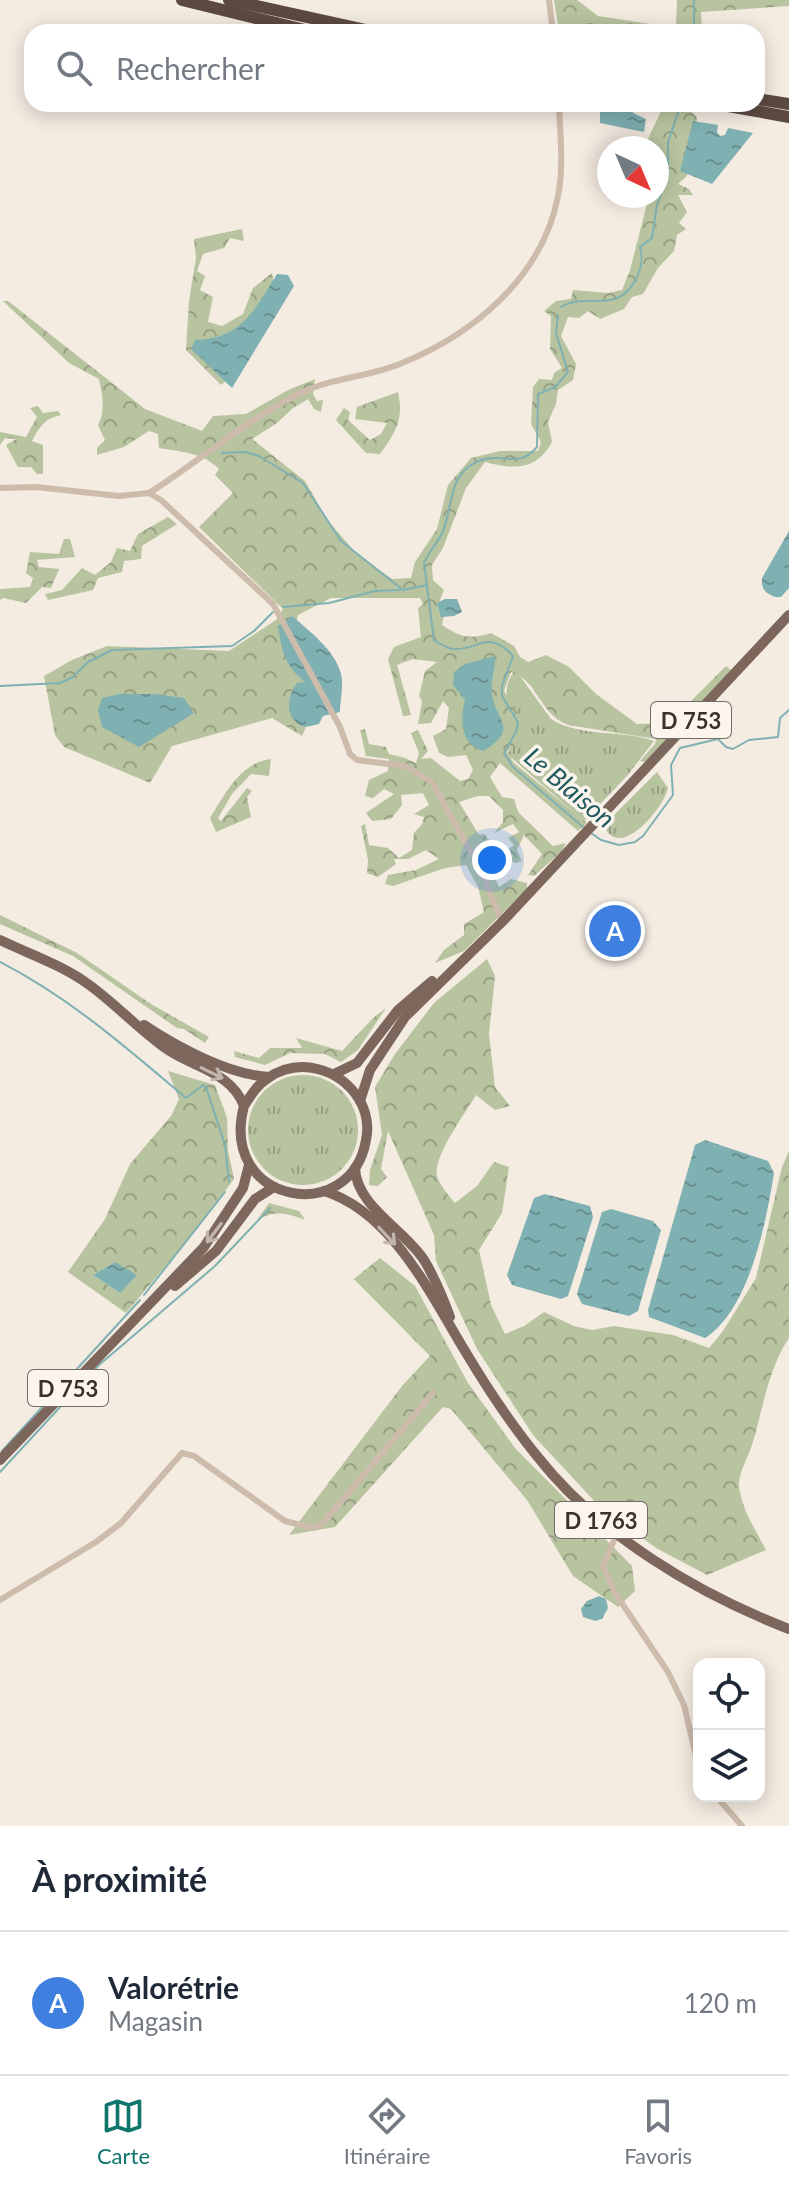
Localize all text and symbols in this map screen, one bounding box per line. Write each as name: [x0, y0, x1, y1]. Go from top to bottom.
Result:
search box: [24, 24, 765, 112]
icon: search: [52, 46, 96, 90]
text: Rechercher: [116, 50, 265, 86]
north arrow: [597, 136, 669, 208]
road number: D 753: [651, 702, 731, 738]
water label: Le Blaison: [518, 740, 622, 834]
your location: [472, 840, 512, 880]
pin: A: [589, 901, 641, 961]
one-way arrow: [200, 1066, 224, 1081]
one-way arrow: [206, 1222, 223, 1243]
one-way arrow: [377, 1225, 396, 1245]
road number: D 753: [28, 1370, 108, 1406]
road number: D 1763: [555, 1502, 647, 1538]
map controls: [693, 1658, 765, 1802]
button: locate: [693, 1658, 765, 1730]
button: layers: [693, 1730, 765, 1802]
text: À proximité: [32, 1858, 207, 1899]
text: Valorétrie: [108, 1969, 239, 2005]
text: A: [49, 1987, 67, 2019]
text: 120 m: [684, 1987, 757, 2019]
text: Magasin: [108, 2005, 203, 2037]
tab: Carte: [97, 2094, 150, 2169]
tab: Itinéraire: [344, 2094, 430, 2169]
tab: Favoris: [624, 2094, 692, 2169]

